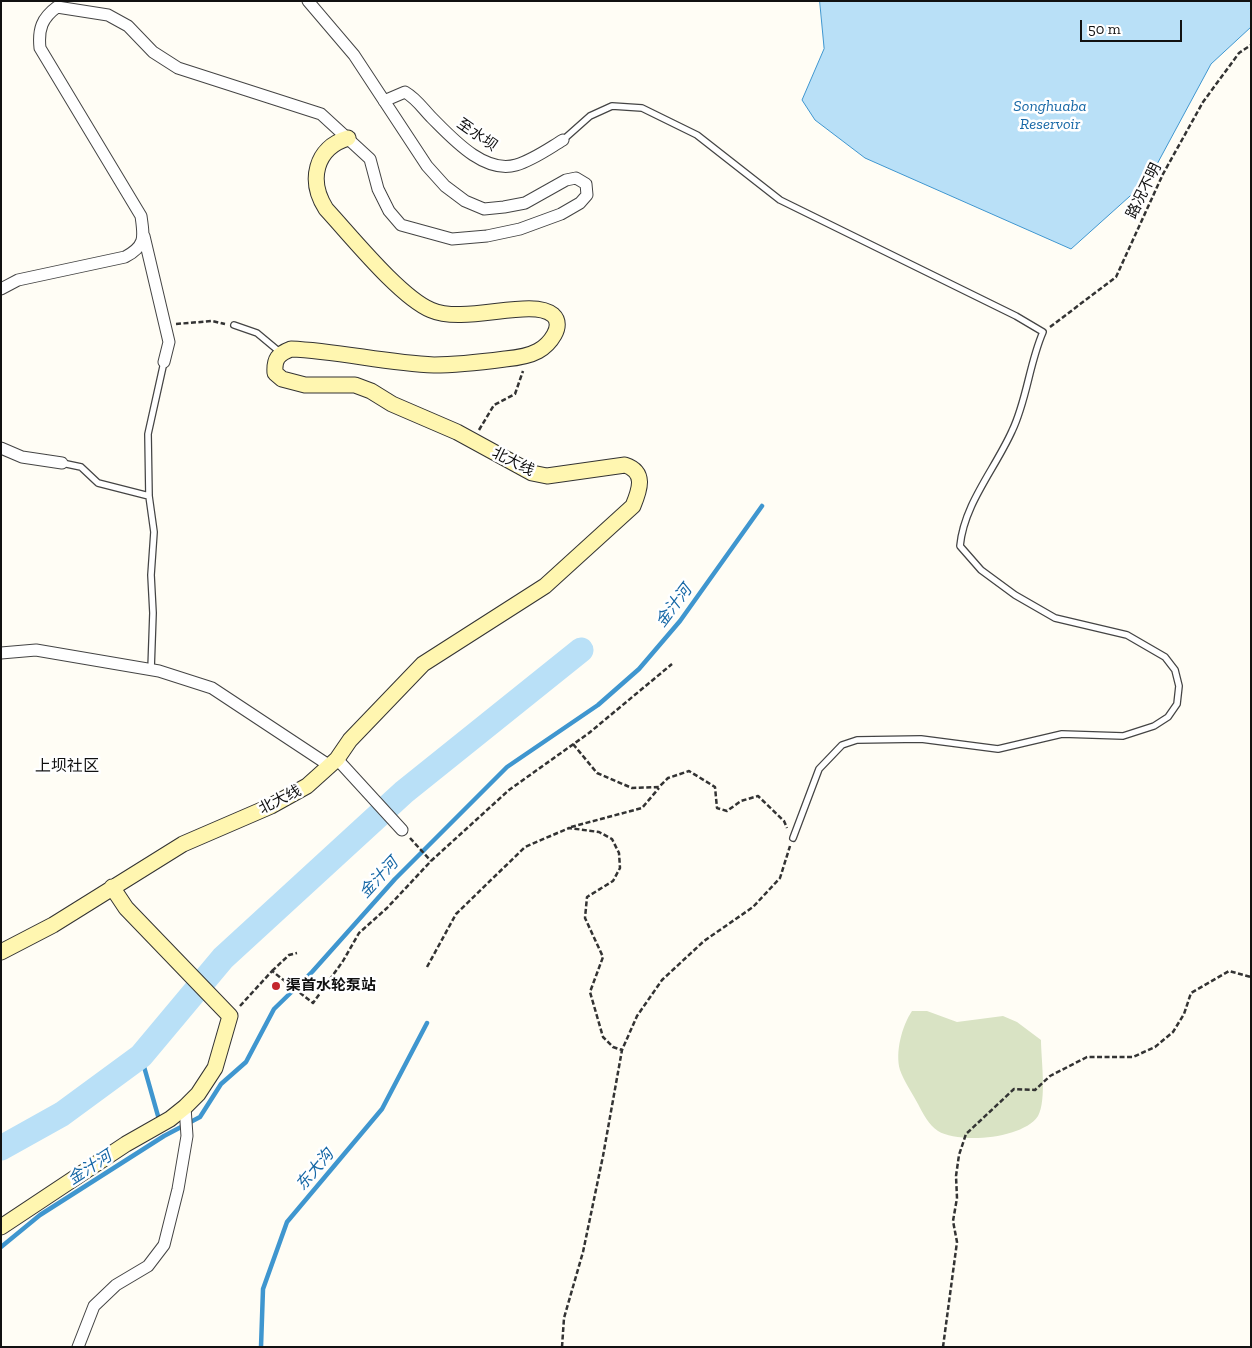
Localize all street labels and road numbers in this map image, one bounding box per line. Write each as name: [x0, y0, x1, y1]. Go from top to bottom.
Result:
street label: 至水坝: [453, 115, 501, 155]
street label: 路况不明: [1123, 160, 1165, 222]
street label: 北大线: [489, 444, 537, 480]
street label: 北大线: [256, 782, 304, 818]

